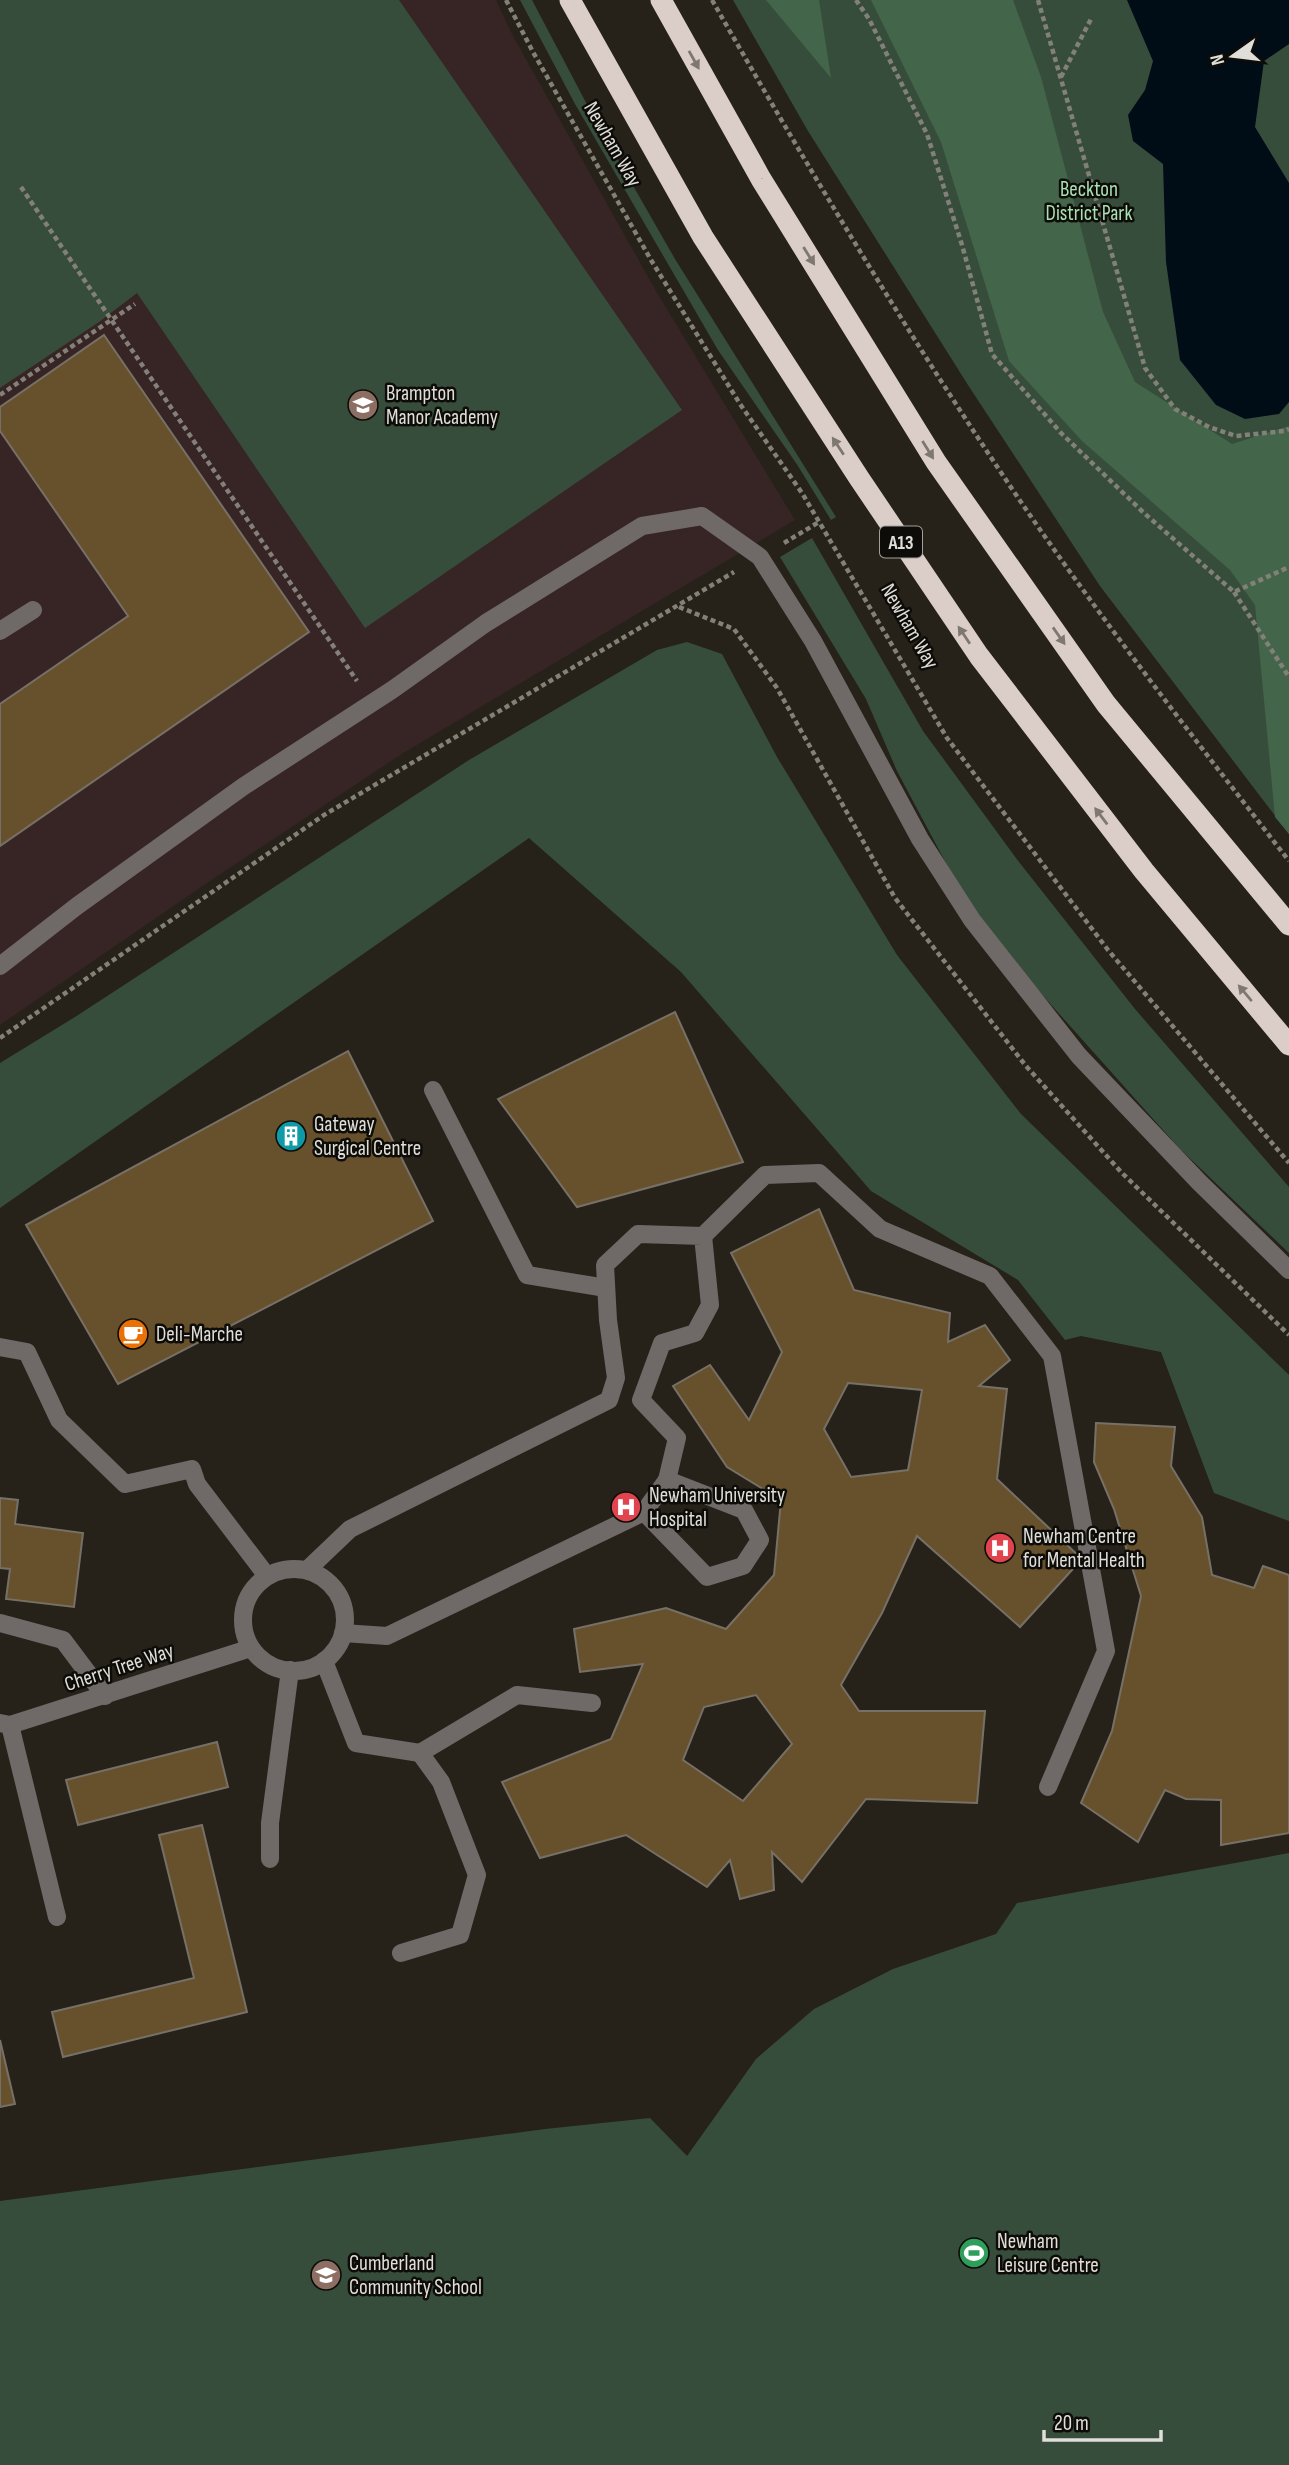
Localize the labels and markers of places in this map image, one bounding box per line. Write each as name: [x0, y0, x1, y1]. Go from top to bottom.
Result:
place label: Brampton Manor Academy: [386, 381, 498, 430]
school or university icon: Brampton Manor Academy: [346, 388, 380, 422]
place label: Gateway Surgical Centre: [314, 1112, 421, 1161]
building icon: Gateway Surgical Centre: [274, 1119, 308, 1153]
cafe icon: Deli-Marche: [116, 1317, 150, 1351]
place label: Deli-Marche: [156, 1322, 243, 1347]
place label: Newham University Hospital: [649, 1483, 785, 1532]
hospital icon: Newham University Hospital: [609, 1490, 643, 1524]
place label: Newham Centre for Mental Health: [1023, 1524, 1145, 1573]
hospital icon: Newham Centre for Mental Health: [983, 1531, 1017, 1565]
place label: Newham Leisure Centre: [997, 2229, 1099, 2278]
sports icon: Newham Leisure Centre: [957, 2236, 991, 2270]
place label: Cumberland Community School: [349, 2251, 482, 2300]
school or university icon: Cumberland Community School: [309, 2258, 343, 2292]

